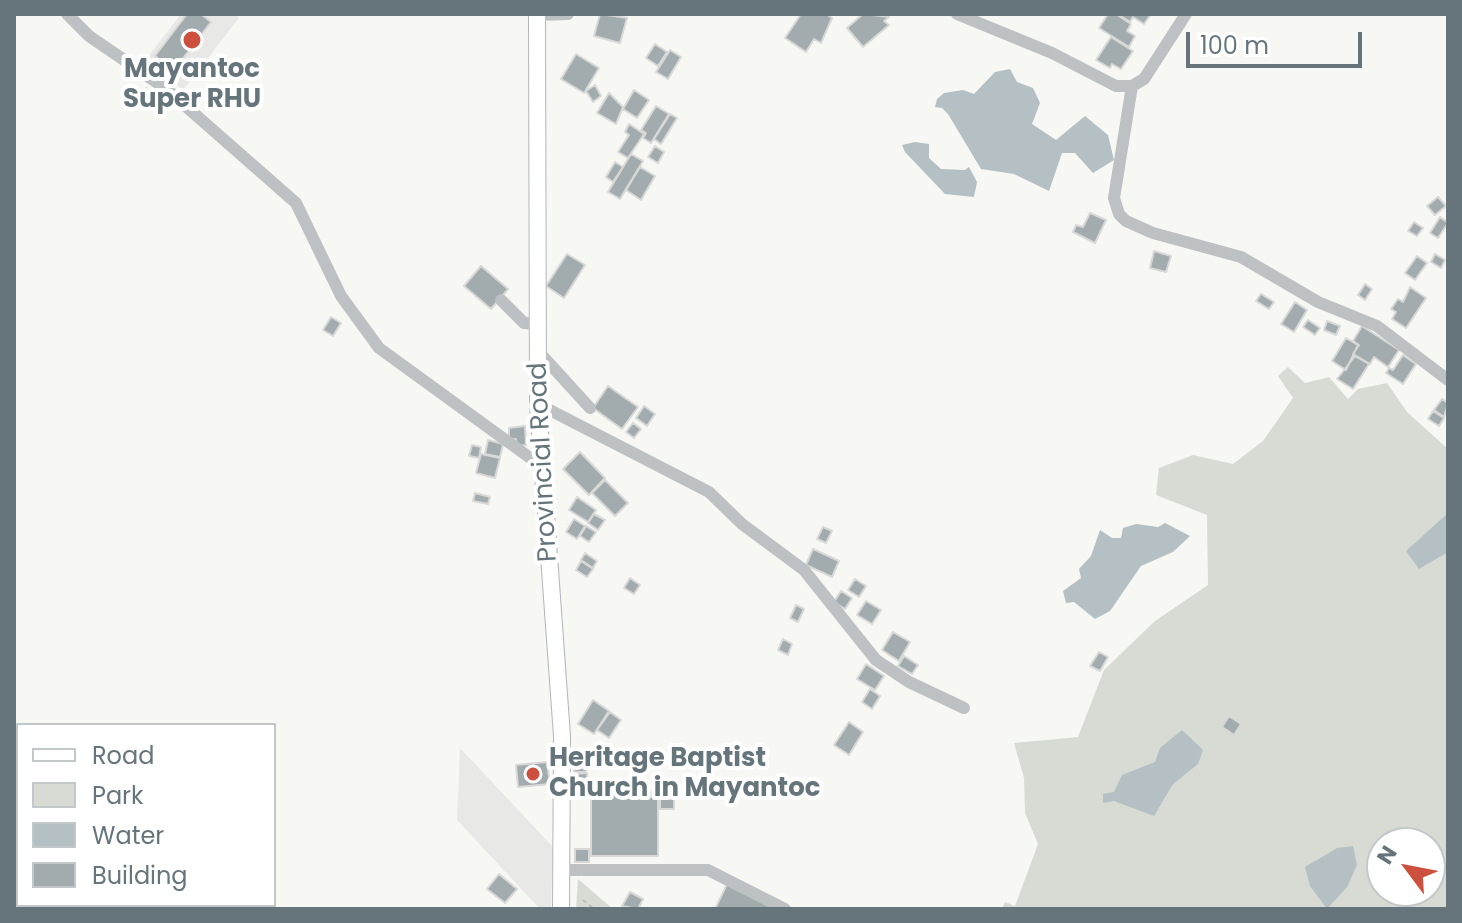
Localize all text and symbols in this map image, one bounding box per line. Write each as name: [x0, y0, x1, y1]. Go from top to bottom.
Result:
scale bar: [1190, 16, 1366, 66]
marker: Mayantoc Super RHU: [181, 29, 203, 51]
text: 100 m: [1200, 29, 1269, 62]
place label: Mayantoc Super RHU: [123, 54, 261, 116]
street label: Provincial Road: [523, 361, 565, 563]
legend: [16, 723, 276, 907]
text: Road: [92, 739, 154, 772]
place label: Heritage Baptist Church in Mayantoc: [549, 743, 820, 804]
marker: Heritage Baptist Church in Mayantoc: [524, 765, 542, 783]
text: Park: [92, 779, 143, 812]
text: Water: [92, 819, 164, 852]
north arrow: [1366, 827, 1446, 907]
text: N: [1369, 840, 1404, 870]
text: Building: [92, 859, 188, 892]

